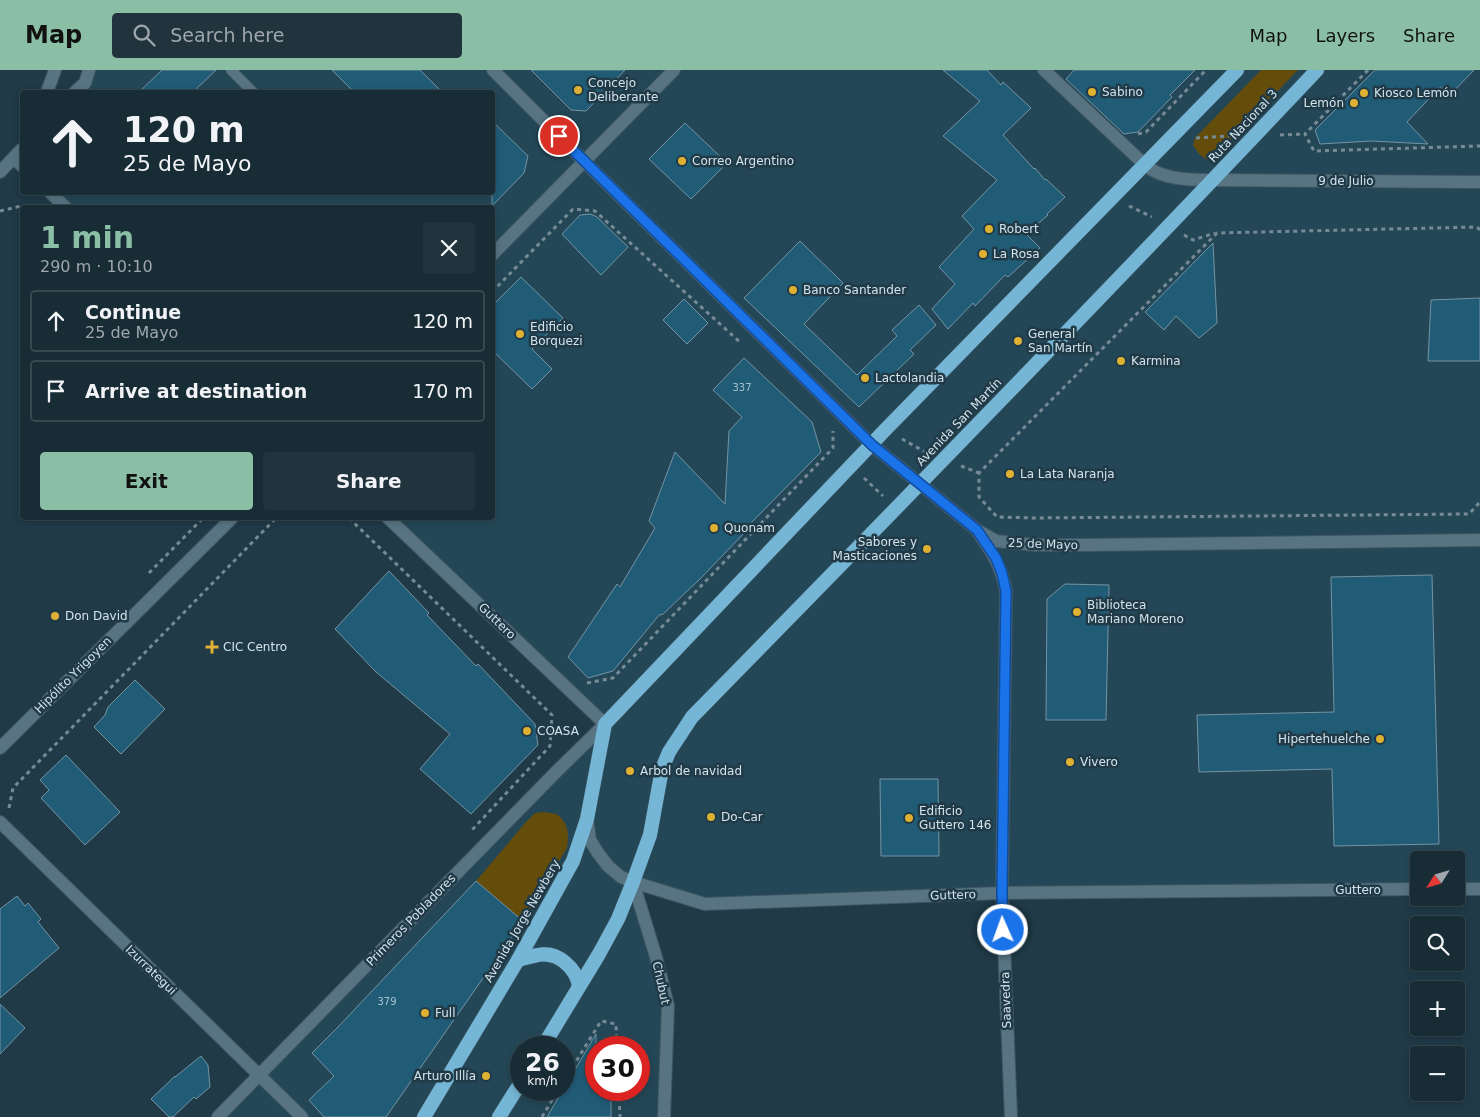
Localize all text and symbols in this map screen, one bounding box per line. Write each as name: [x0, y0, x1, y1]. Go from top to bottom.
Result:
search box: [112, 13, 462, 58]
text: Map: [25, 21, 82, 49]
icon: search: [130, 21, 158, 49]
text: Search here: [170, 24, 284, 46]
text: Map: [1249, 25, 1287, 46]
text: Layers: [1315, 25, 1375, 46]
text: Share: [1403, 25, 1455, 46]
place label: Concejo Deliberante: [588, 76, 658, 104]
marker: Concejo Deliberante: [572, 84, 584, 96]
place label: Sabino: [1102, 85, 1143, 99]
marker: Sabino: [1086, 86, 1098, 98]
place label: Kiosco Lemón: [1374, 86, 1457, 100]
street label: Ruta Nacional 3: [1206, 87, 1280, 165]
marker: Kiosco Lemón: [1358, 87, 1370, 99]
place label: Lemón: [1304, 96, 1344, 110]
marker: Lemón: [1348, 97, 1360, 109]
icon: ahead: [40, 110, 105, 175]
text: 120 m: [123, 110, 245, 150]
pin: [538, 115, 580, 157]
icon: arrive: [545, 122, 573, 150]
text: 25 de Mayo: [123, 151, 251, 176]
place label: Correo Argentino: [692, 154, 794, 168]
marker: Correo Argentino: [676, 155, 688, 167]
street label: 9 de Julio: [1318, 174, 1374, 188]
text: 1 min: [40, 220, 134, 255]
button: close: [423, 222, 475, 274]
place label: Robert: [999, 222, 1039, 236]
marker: Robert: [983, 223, 995, 235]
place label: La Rosa: [993, 247, 1040, 261]
marker: La Rosa: [977, 248, 989, 260]
text: 290 m · 10:10: [40, 257, 153, 276]
place label: Banco Santander: [803, 283, 906, 297]
marker: Banco Santander: [787, 284, 799, 296]
text: Continue: [85, 301, 181, 323]
icon: ahead: [42, 307, 70, 335]
text: 120 m: [412, 310, 473, 332]
place label: Edificio Borquezi: [530, 320, 583, 348]
text: 25 de Mayo: [85, 323, 178, 342]
place label: General San Martín: [1028, 327, 1093, 355]
marker: Edificio Borquezi: [514, 328, 526, 340]
marker: General San Martín: [1012, 335, 1024, 347]
place label: Karmina: [1131, 354, 1181, 368]
marker: Karmina: [1115, 355, 1127, 367]
place label: Lactolandia: [875, 371, 944, 385]
marker: Lactolandia: [859, 372, 871, 384]
street label: Avenida San Martín: [914, 375, 1004, 469]
icon: arrive: [42, 377, 70, 405]
text: Arrive at destination: [85, 380, 307, 402]
text: 170 m: [412, 380, 473, 402]
house number: 337: [732, 382, 752, 393]
button: Exit: [40, 452, 253, 510]
button: Share: [263, 452, 475, 510]
place label: La Lata Naranja: [1020, 467, 1115, 481]
marker: La Lata Naranja: [1004, 468, 1016, 480]
place label: Quonam: [724, 521, 775, 535]
marker: Quonam: [708, 522, 720, 534]
place label: Sabores y Masticaciones: [833, 535, 917, 563]
street label: 25 de Mayo: [1008, 536, 1078, 552]
marker: Sabores y Masticaciones: [921, 543, 933, 555]
place label: Biblioteca Mariano Moreno: [1087, 598, 1184, 626]
street label: Guttero: [476, 600, 518, 642]
marker: Biblioteca Mariano Moreno: [1071, 606, 1083, 618]
place label: Don David: [65, 609, 128, 623]
marker: Don David: [49, 610, 61, 622]
street label: Hipólito Yrigoyen: [32, 634, 114, 716]
marker: CIC Centro: [205, 640, 219, 654]
place label: CIC Centro: [223, 640, 287, 654]
place label: COASA: [537, 724, 580, 738]
marker: COASA: [521, 725, 533, 737]
place label: Hipertehuelche: [1278, 732, 1370, 746]
marker: Hipertehuelche: [1374, 733, 1386, 745]
place label: Vivero: [1080, 755, 1118, 769]
marker: Vivero: [1064, 756, 1076, 768]
place label: Arbol de navidad: [640, 764, 742, 778]
marker: Arbol de navidad: [624, 765, 636, 777]
place label: Edificio Guttero 146: [919, 804, 991, 832]
place label: Do-Car: [721, 810, 763, 824]
marker: Do-Car: [705, 811, 717, 823]
marker: Edificio Guttero 146: [903, 812, 915, 824]
north arrow: [1410, 851, 1465, 906]
map controls: [1410, 851, 1465, 1101]
street label: Avenida Jorge Newbery: [481, 857, 563, 985]
street label: Primeros Pobladores: [364, 871, 458, 969]
street label: Guttero: [1335, 883, 1381, 897]
street label: Guttero: [930, 887, 976, 903]
position arrow: [976, 903, 1028, 955]
button: search: [1410, 916, 1465, 971]
street label: Izurrategui: [123, 942, 179, 998]
street label: Chubut: [650, 960, 672, 1006]
street label: Saavedra: [998, 971, 1014, 1029]
button: +: [1410, 981, 1465, 1036]
house number: 379: [377, 996, 397, 1007]
place label: Full: [435, 1006, 456, 1020]
marker: Full: [419, 1007, 431, 1019]
speed limit sign: 30: [585, 1036, 650, 1101]
button: −: [1410, 1046, 1465, 1101]
text: 26: [525, 1048, 560, 1077]
place label: Arturo Illía: [414, 1069, 476, 1083]
marker: Arturo Illía: [480, 1070, 492, 1082]
text: km/h: [527, 1074, 558, 1088]

